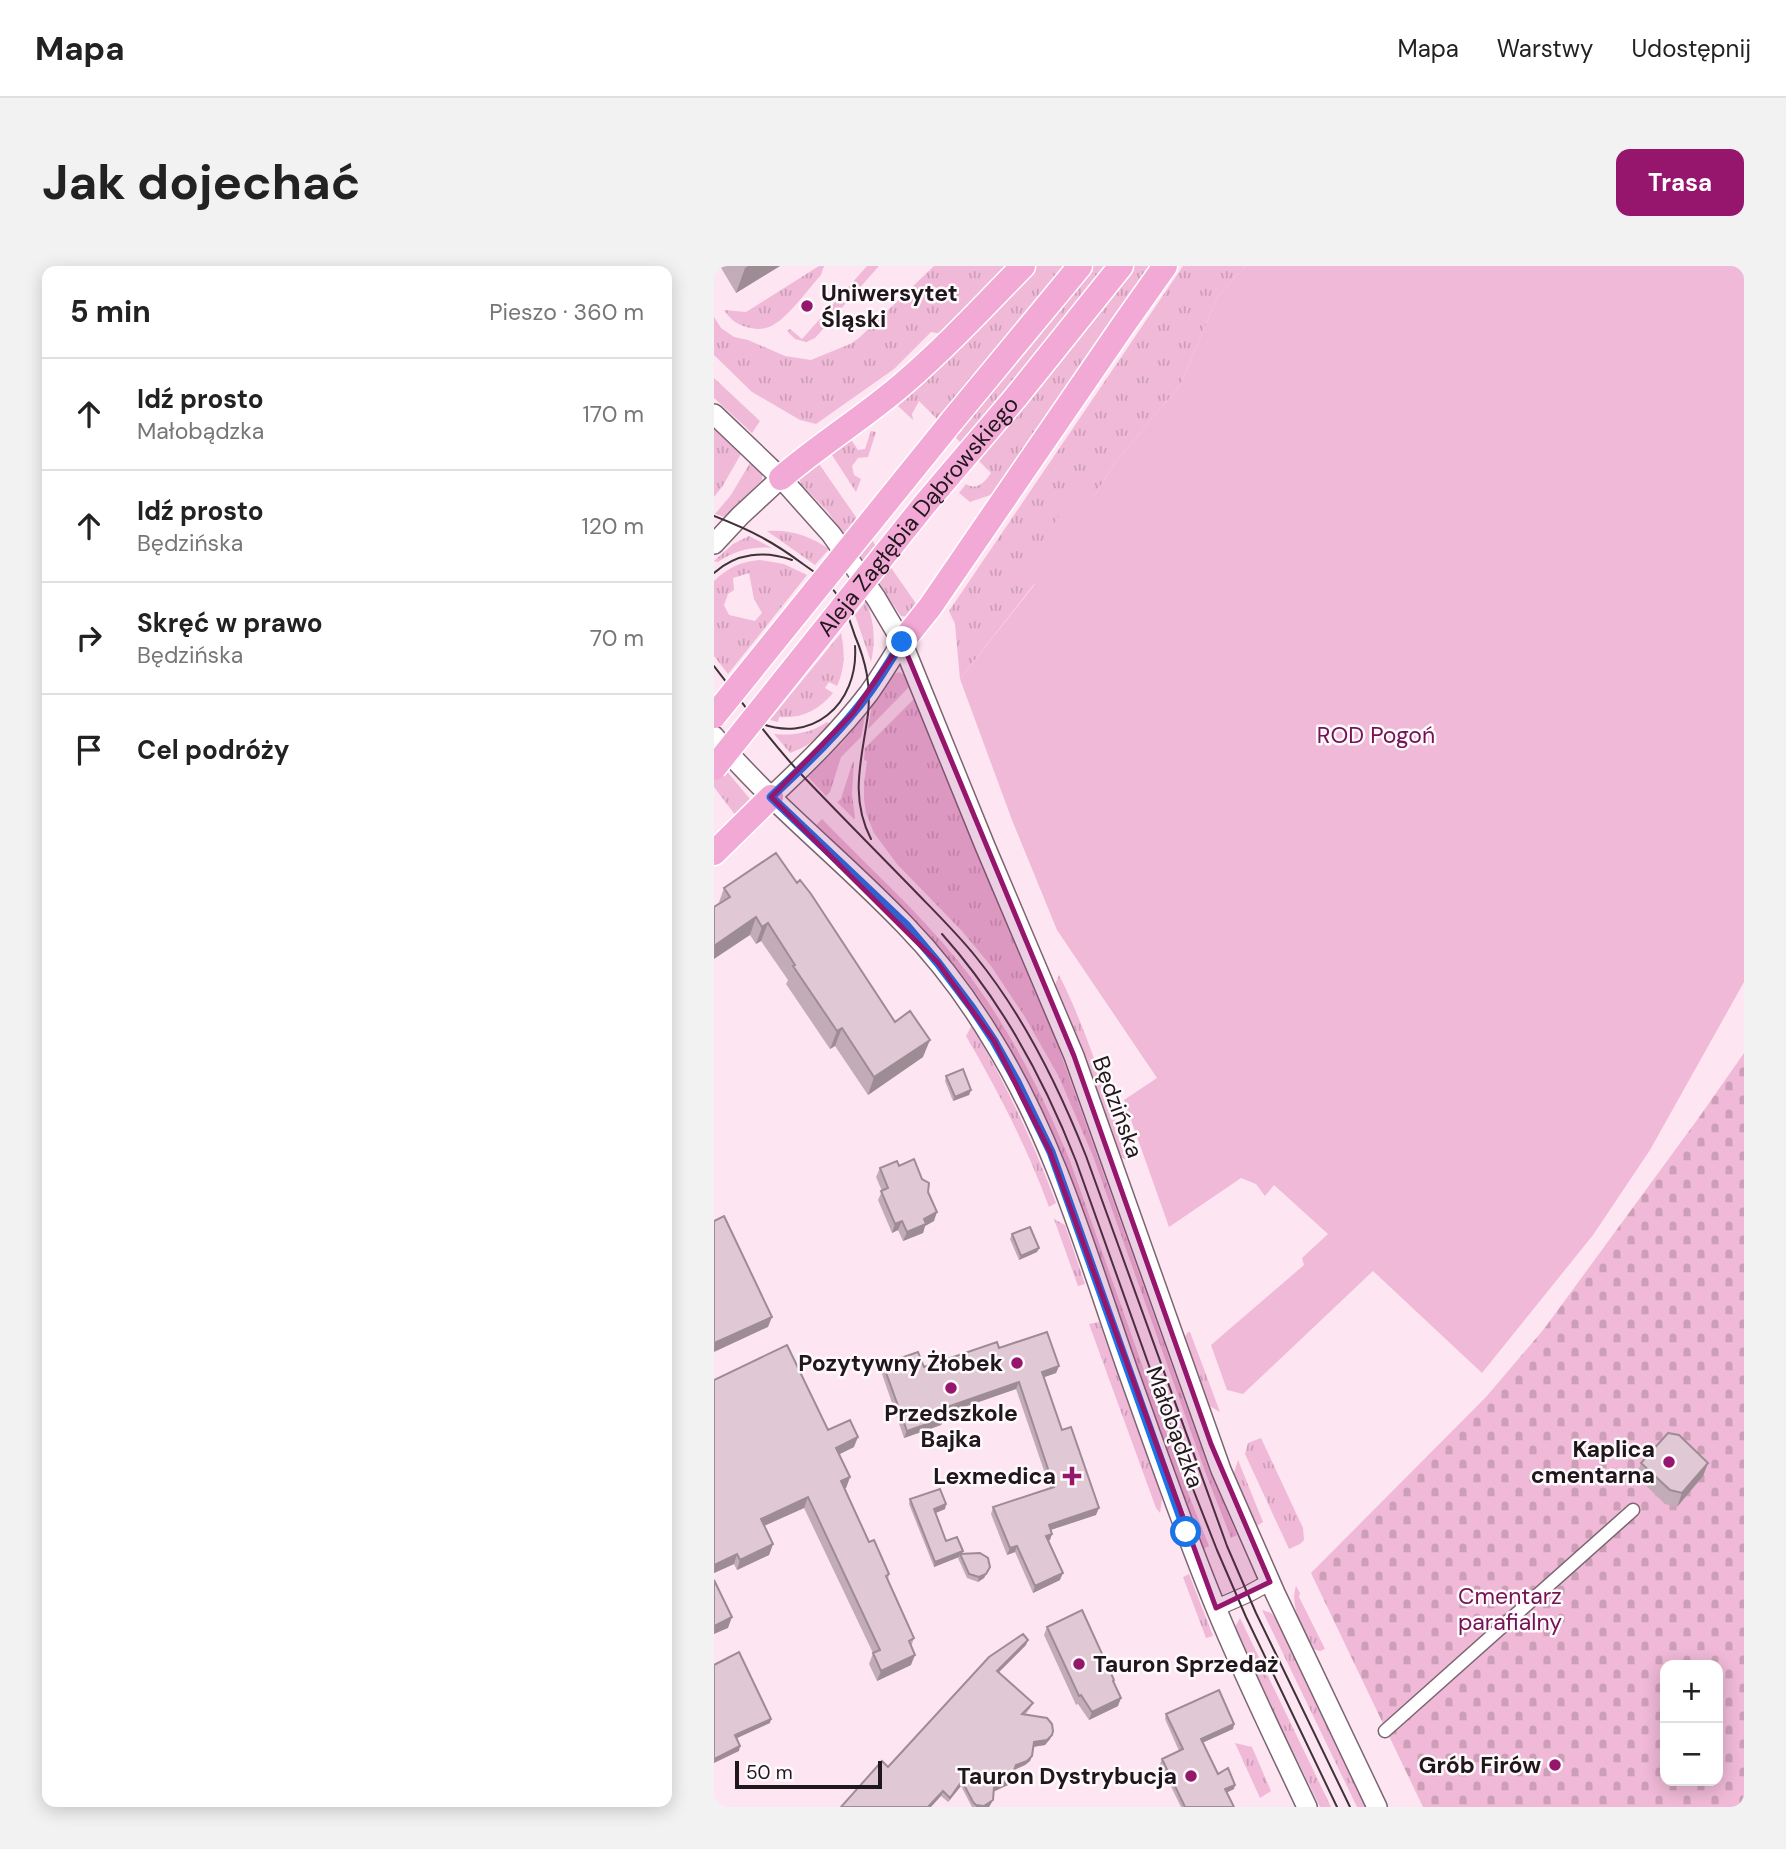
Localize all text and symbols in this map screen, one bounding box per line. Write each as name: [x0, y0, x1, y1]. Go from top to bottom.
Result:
text: Mapa: [35, 27, 125, 70]
text: Mapa: [1397, 33, 1459, 64]
text: Warstwy: [1497, 33, 1593, 64]
text: Udostępnij: [1631, 33, 1751, 64]
button: Trasa: [1616, 149, 1744, 216]
text: Jak dojechać: [42, 150, 360, 214]
place label: Uniwersytet Śląski: [821, 278, 958, 334]
text: 5 min: [70, 292, 151, 331]
text: Pieszo · 360 m: [489, 297, 644, 327]
marker: Uniwersytet Śląski: [799, 298, 815, 314]
text: Idź prosto: [137, 382, 264, 416]
street label: Aleja Zagłębia Dąbrowskiego: [810, 390, 1025, 642]
icon: ahead: [70, 395, 108, 433]
text: 170 m: [583, 399, 644, 429]
text: Małobądzka: [137, 416, 264, 446]
text: Idź prosto: [137, 494, 264, 528]
icon: ahead: [70, 507, 108, 545]
text: 120 m: [581, 511, 644, 541]
text: Będzińska: [137, 528, 243, 558]
text: Skręć w prawo: [137, 606, 323, 640]
icon: right: [70, 619, 108, 657]
text: 70 m: [590, 623, 644, 653]
route end: [886, 626, 917, 657]
text: Będzińska: [137, 640, 243, 670]
park label: ROD Pogoń: [1317, 720, 1435, 750]
icon: arrive: [70, 731, 108, 769]
text: Cel podróży: [137, 733, 290, 767]
street label: Będzińska: [1086, 1052, 1150, 1162]
place label: Pozytywny Żłobek: [798, 1348, 1003, 1378]
marker: Pozytywny Żłobek: [1009, 1355, 1025, 1371]
street label: Małobądzka: [1139, 1362, 1211, 1492]
marker: Przedszkole Bajka: [943, 1380, 959, 1396]
place label: Przedszkole Bajka: [884, 1398, 1018, 1454]
place label: Kaplica cmentarna: [1531, 1434, 1655, 1490]
marker: Kaplica cmentarna: [1661, 1454, 1677, 1470]
place label: Lexmedica: [933, 1461, 1056, 1491]
marker: Lexmedica: [1062, 1466, 1082, 1486]
route start: [1170, 1516, 1201, 1547]
park label: Cmentarz parafialny: [1458, 1581, 1562, 1637]
place label: Tauron Sprzedaż: [1093, 1649, 1279, 1679]
marker: Tauron Sprzedaż: [1071, 1656, 1087, 1672]
map controls: [1660, 1660, 1723, 1786]
button: +: [1660, 1660, 1723, 1723]
button: −: [1660, 1723, 1723, 1786]
place label: Grób Firów: [1419, 1750, 1541, 1780]
marker: Grób Firów: [1547, 1757, 1563, 1773]
scale bar: [735, 1758, 882, 1790]
text: 50 m: [746, 1760, 793, 1785]
place label: Tauron Dystrybucja: [957, 1761, 1177, 1791]
marker: Tauron Dystrybucja: [1183, 1768, 1199, 1784]

